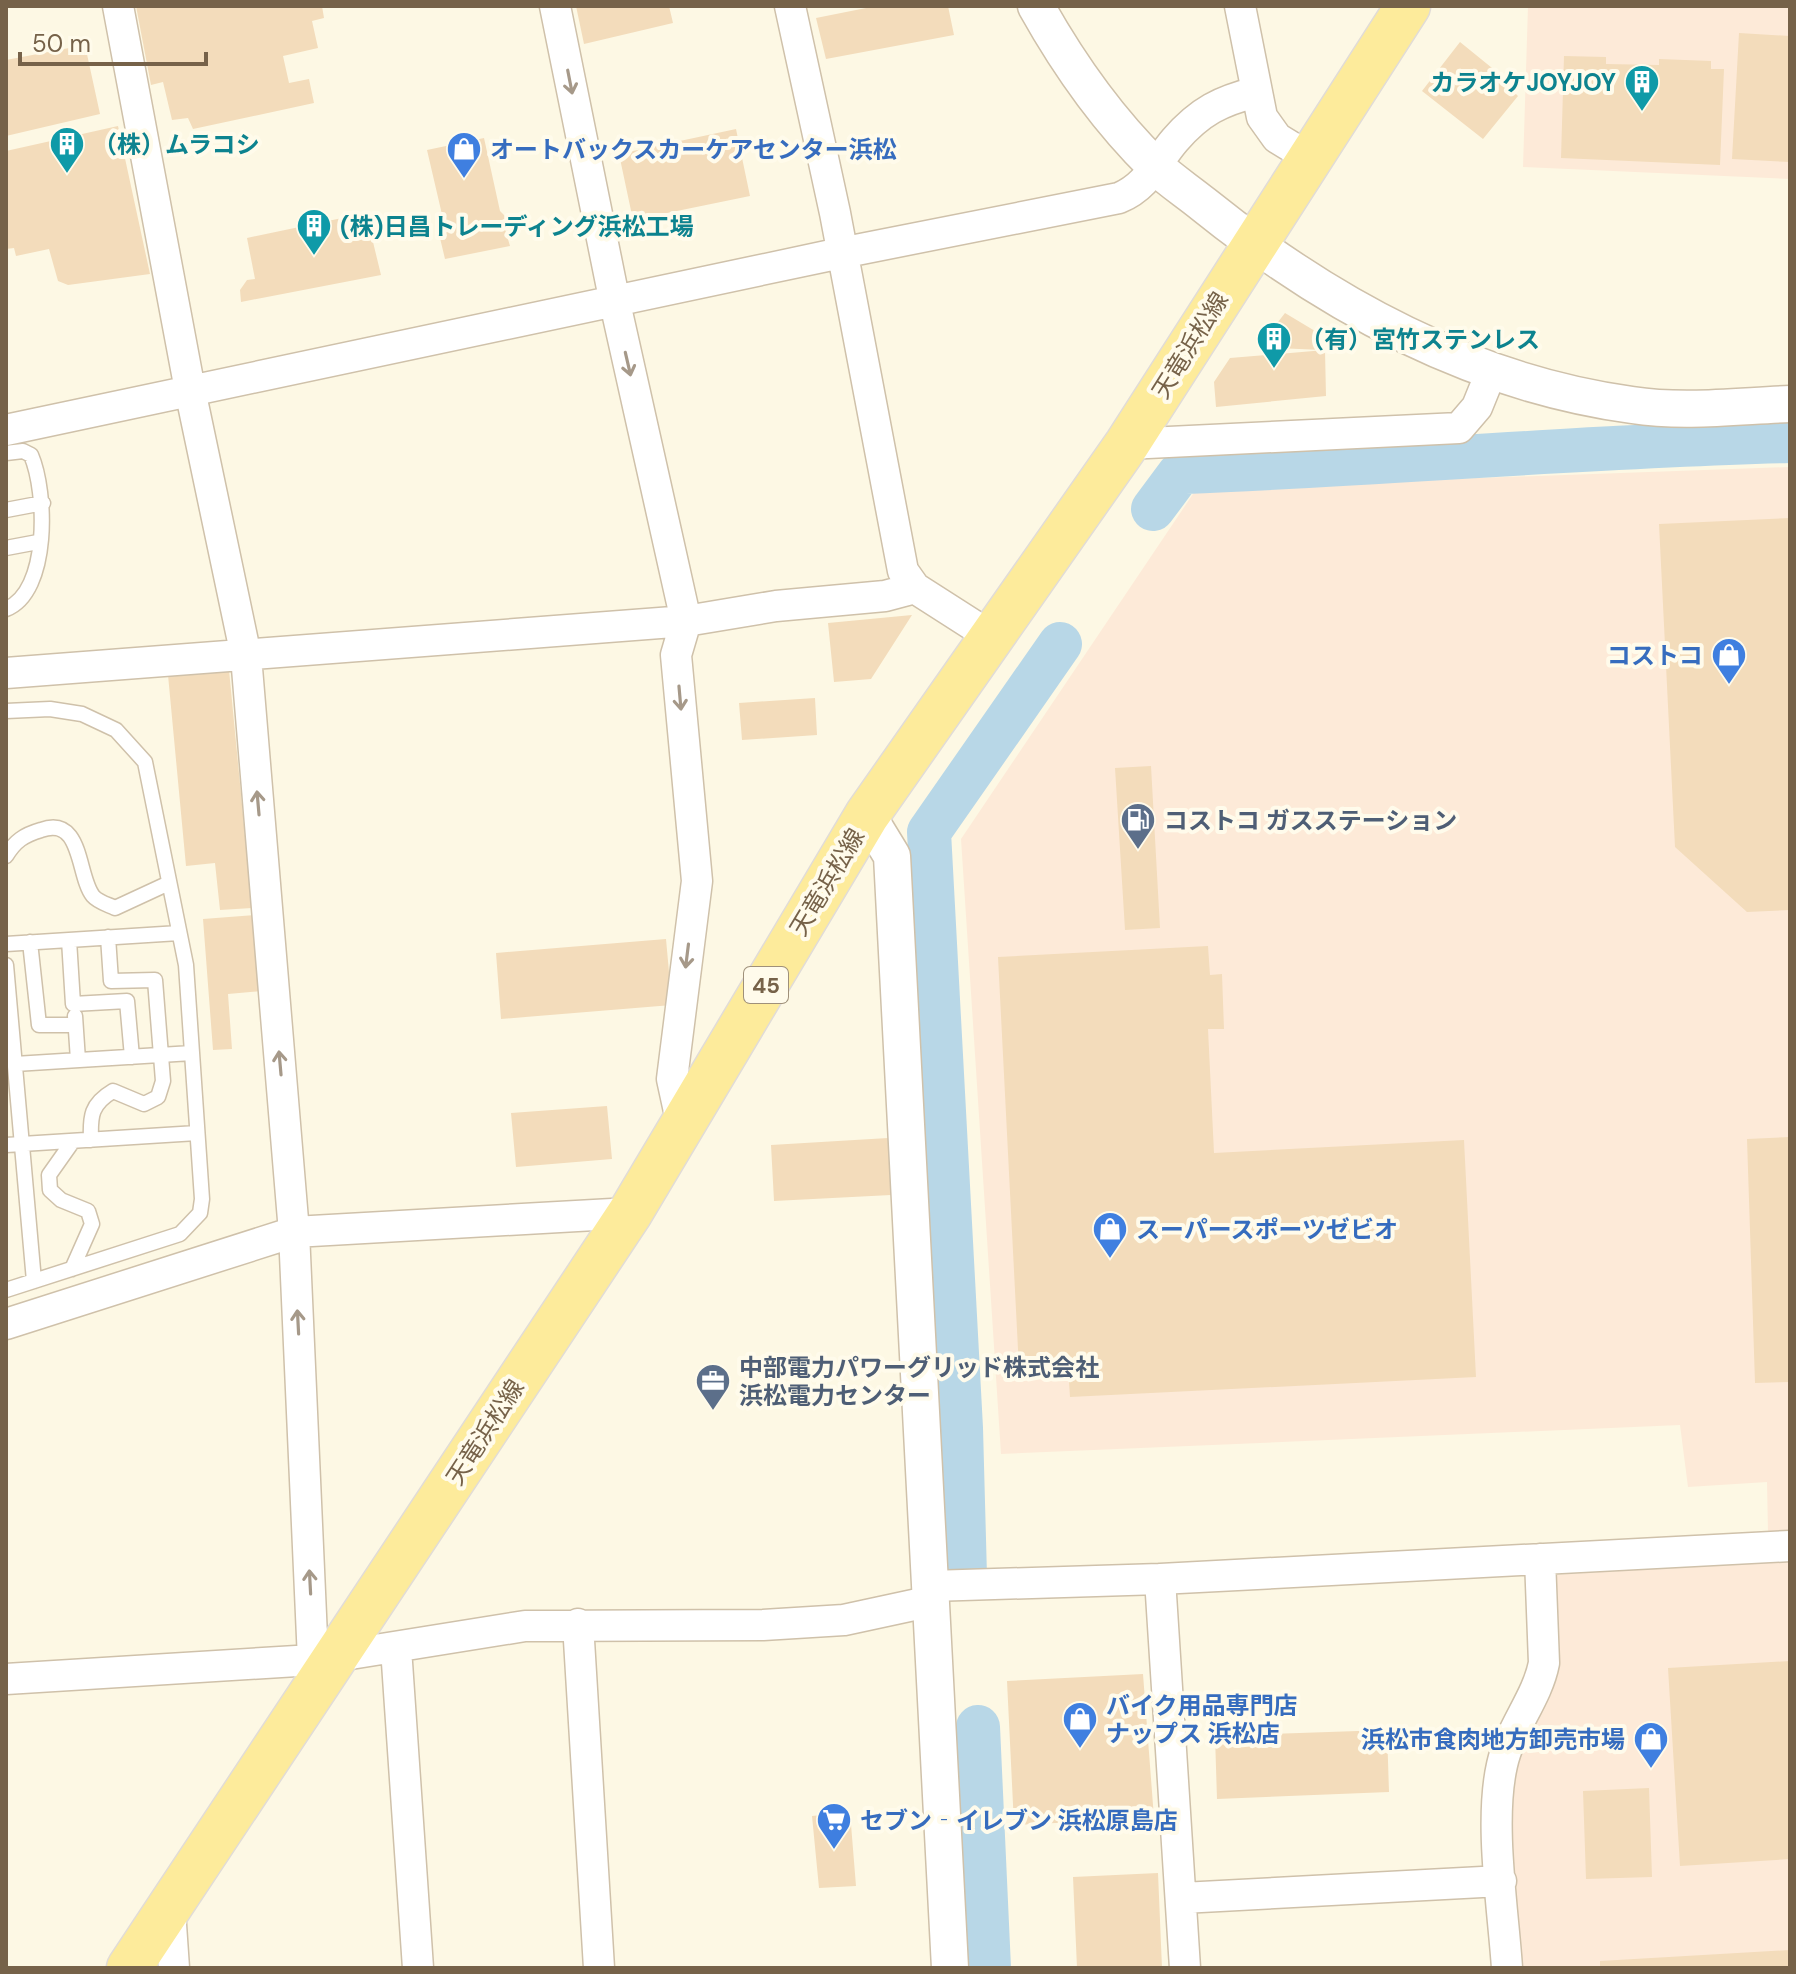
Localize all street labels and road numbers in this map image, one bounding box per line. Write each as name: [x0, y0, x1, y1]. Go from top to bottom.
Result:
street label: 天竜浜松線: [1145, 286, 1235, 404]
street label: 天竜浜松線: [783, 823, 871, 941]
road number: 45: [744, 967, 788, 1003]
street label: 天竜浜松線: [439, 1373, 531, 1491]

